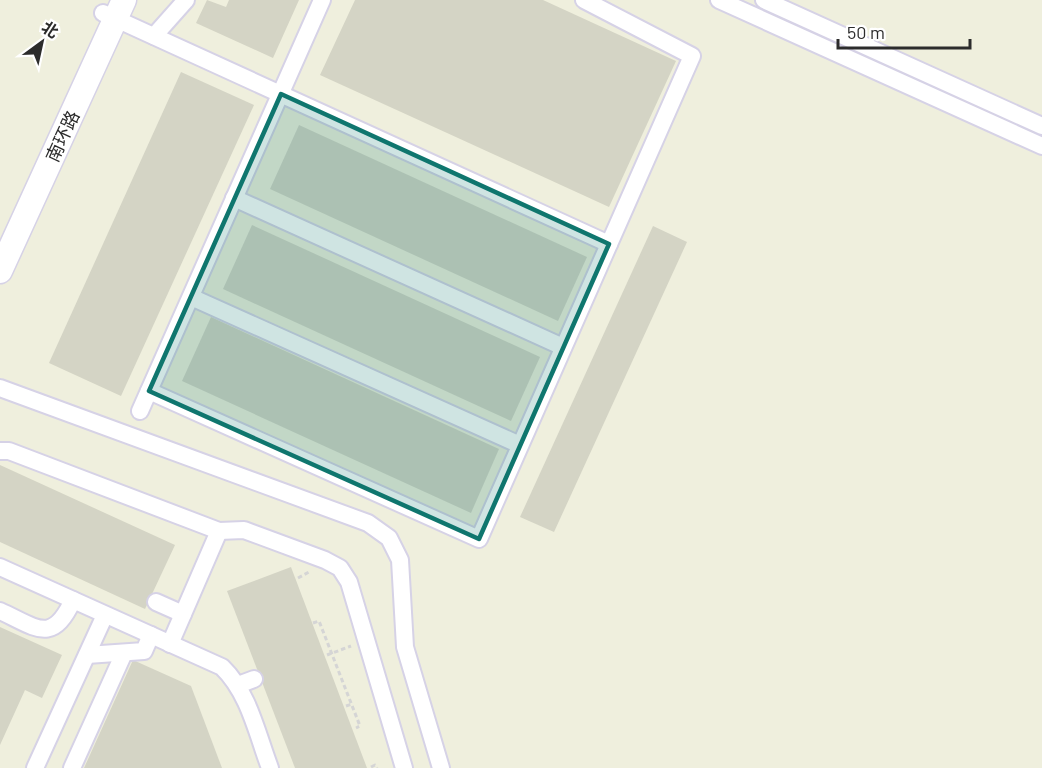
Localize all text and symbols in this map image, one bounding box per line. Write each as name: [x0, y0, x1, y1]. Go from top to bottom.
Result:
north arrow: [12, 12, 72, 72]
scale bar: [838, 12, 970, 50]
text: 北: [39, 17, 62, 41]
text: 50 m: [847, 21, 885, 43]
street label: 南环路: [41, 107, 83, 165]

